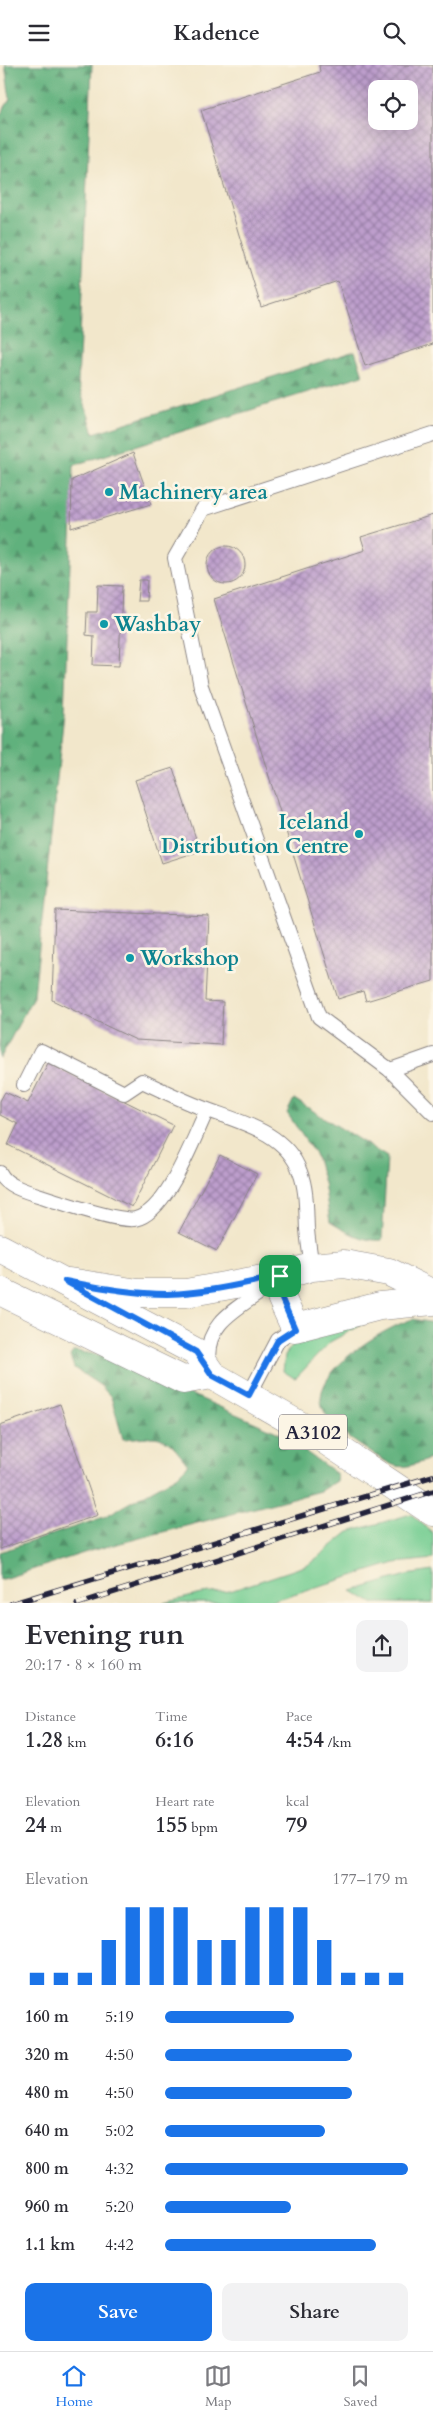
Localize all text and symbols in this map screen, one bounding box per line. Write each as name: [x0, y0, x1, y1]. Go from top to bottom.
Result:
text: Kadence: [173, 18, 260, 48]
icon: menu: [25, 19, 53, 47]
icon: search: [380, 19, 408, 47]
map controls: [368, 80, 418, 130]
button: locate: [368, 80, 418, 130]
place label: Machinery area: [119, 478, 268, 507]
marker: Machinery area: [103, 486, 115, 498]
place label: Washbay: [113, 610, 201, 639]
marker: Washbay: [98, 618, 110, 630]
place label: Iceland Distribution Centre: [161, 808, 349, 861]
marker: Iceland Distribution Centre: [353, 828, 365, 840]
place label: Workshop: [139, 944, 239, 973]
marker: Workshop: [124, 952, 136, 964]
pin: [259, 1255, 301, 1297]
icon: arrive: [266, 1262, 294, 1290]
road number: A3102: [279, 1415, 347, 1449]
text: Evening run: [25, 1616, 184, 1654]
button: share: [356, 1620, 408, 1672]
text: 20:17 · 8 × 160 m: [25, 1654, 142, 1676]
text: Distance: [25, 1707, 76, 1726]
text: Time: [155, 1707, 188, 1726]
text: Pace: [286, 1707, 313, 1726]
text: 1.28: [25, 1726, 63, 1755]
text: 6:16: [155, 1726, 194, 1755]
text: 4:54: [286, 1726, 324, 1755]
text: km: [63, 1733, 86, 1752]
text: /km: [324, 1733, 352, 1752]
text: Elevation: [25, 1792, 81, 1811]
text: Heart rate: [155, 1792, 215, 1811]
text: kcal: [286, 1792, 309, 1811]
text: 24: [25, 1811, 47, 1840]
text: 155: [155, 1811, 188, 1840]
text: 79: [286, 1811, 307, 1840]
text: m: [47, 1818, 62, 1837]
text: bpm: [188, 1818, 218, 1837]
text: Elevation: [25, 1868, 89, 1890]
text: 177–179 m: [332, 1868, 408, 1890]
text: 160 m: [25, 2006, 69, 2028]
text: 5:19: [105, 2006, 134, 2028]
text: 320 m: [25, 2044, 69, 2066]
text: 4:50: [105, 2044, 134, 2066]
text: 480 m: [25, 2082, 69, 2104]
text: 4:50: [105, 2082, 134, 2104]
text: 640 m: [25, 2120, 69, 2142]
text: 5:02: [105, 2120, 134, 2142]
text: 800 m: [25, 2158, 69, 2180]
text: 4:32: [105, 2158, 134, 2180]
text: 960 m: [25, 2196, 69, 2218]
text: 5:20: [105, 2196, 134, 2218]
text: 1.1 km: [25, 2234, 75, 2256]
text: 4:42: [105, 2234, 134, 2256]
button: Save: [25, 2283, 212, 2341]
button: Share: [222, 2283, 408, 2341]
tab: Home: [56, 2362, 93, 2411]
tab: Map: [204, 2362, 232, 2411]
tab: Saved: [343, 2362, 377, 2411]

